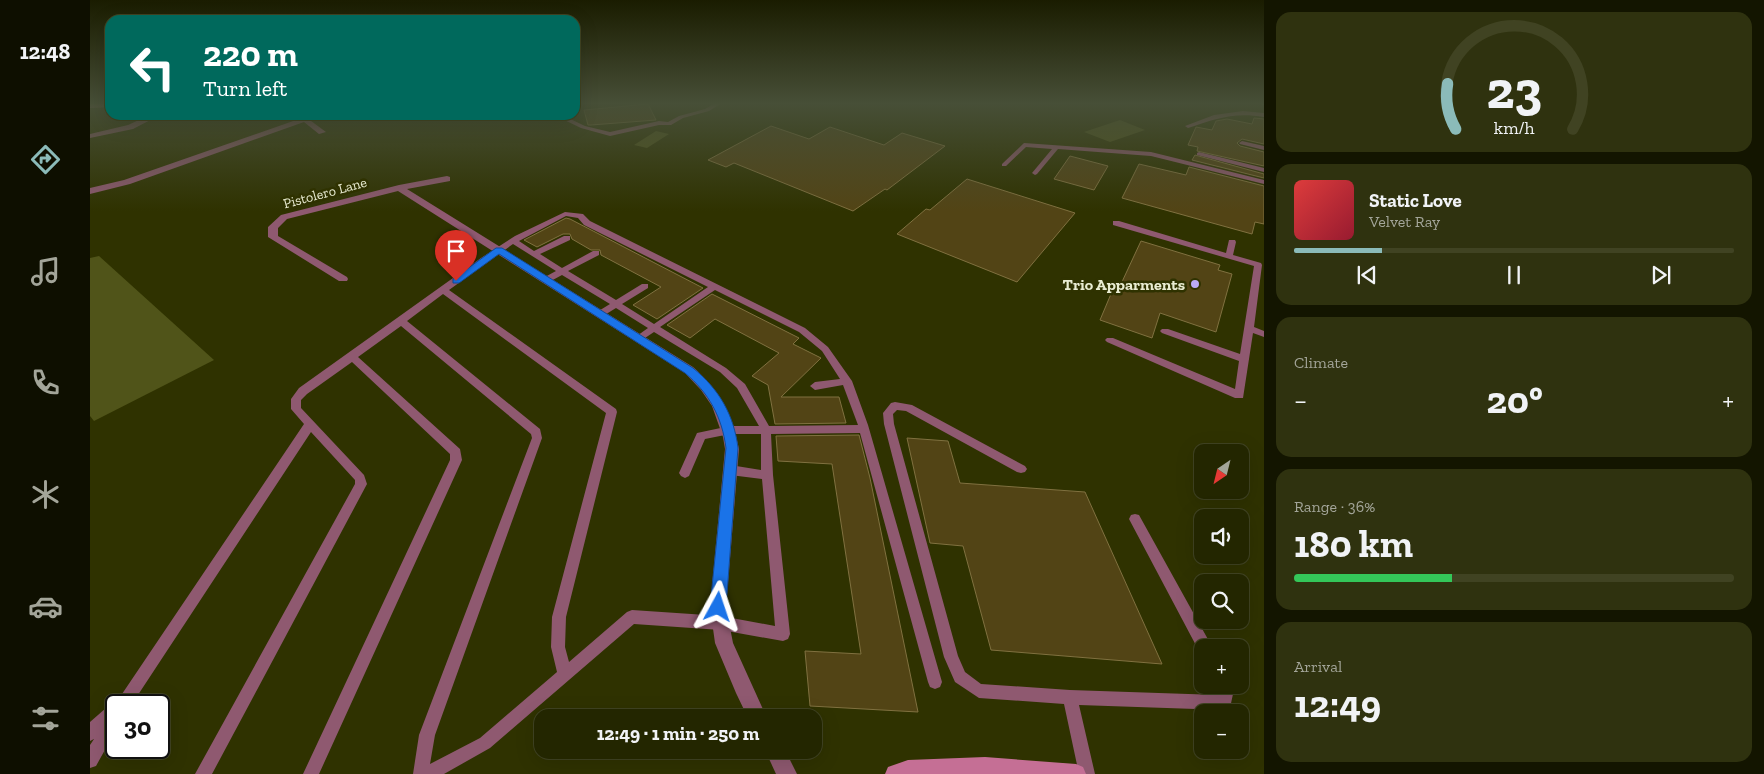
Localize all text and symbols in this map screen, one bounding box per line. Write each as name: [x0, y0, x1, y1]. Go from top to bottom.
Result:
text: 220 m: [203, 33, 298, 75]
icon: left: [120, 35, 185, 100]
text: 12:48: [20, 38, 70, 65]
text: 23: [1486, 59, 1542, 121]
text: Turn left: [203, 75, 287, 102]
text: km/h: [1494, 117, 1534, 139]
icon: directions: [28, 142, 63, 177]
street label: Pistolero Lane: [281, 174, 369, 212]
text: Static Love: [1369, 189, 1462, 212]
text: Velvet Ray: [1369, 212, 1440, 231]
pin: [435, 230, 477, 281]
icon: arrive: [442, 237, 470, 265]
icon: music: [28, 254, 63, 289]
icon: previous: [1353, 261, 1381, 289]
icon: pause: [1500, 261, 1528, 289]
icon: next: [1647, 261, 1675, 289]
place label: Trio Apparments: [1063, 275, 1185, 294]
marker: Trio Apparments: [1189, 278, 1201, 290]
text: Climate: [1294, 353, 1348, 372]
icon: phone: [28, 365, 63, 400]
text: 20°: [1487, 377, 1543, 423]
text: −: [1294, 384, 1307, 417]
text: +: [1722, 384, 1734, 417]
north arrow: [1194, 444, 1249, 499]
map controls: [1194, 444, 1249, 759]
icon: climate: [28, 477, 63, 512]
text: Range · 36%: [1294, 497, 1375, 516]
button: sound: [1194, 509, 1249, 564]
text: 180 km: [1294, 521, 1413, 567]
button: search: [1194, 574, 1249, 629]
position arrow: [691, 580, 743, 632]
icon: car: [28, 589, 63, 624]
button: +: [1194, 639, 1249, 694]
text: Arrival: [1294, 657, 1342, 676]
text: 12:49: [1294, 681, 1381, 727]
speed limit sign: 30: [105, 694, 170, 759]
icon: filters: [28, 701, 63, 736]
button: −: [1194, 704, 1249, 759]
text: 12:49 · 1 min · 250 m: [597, 722, 759, 745]

